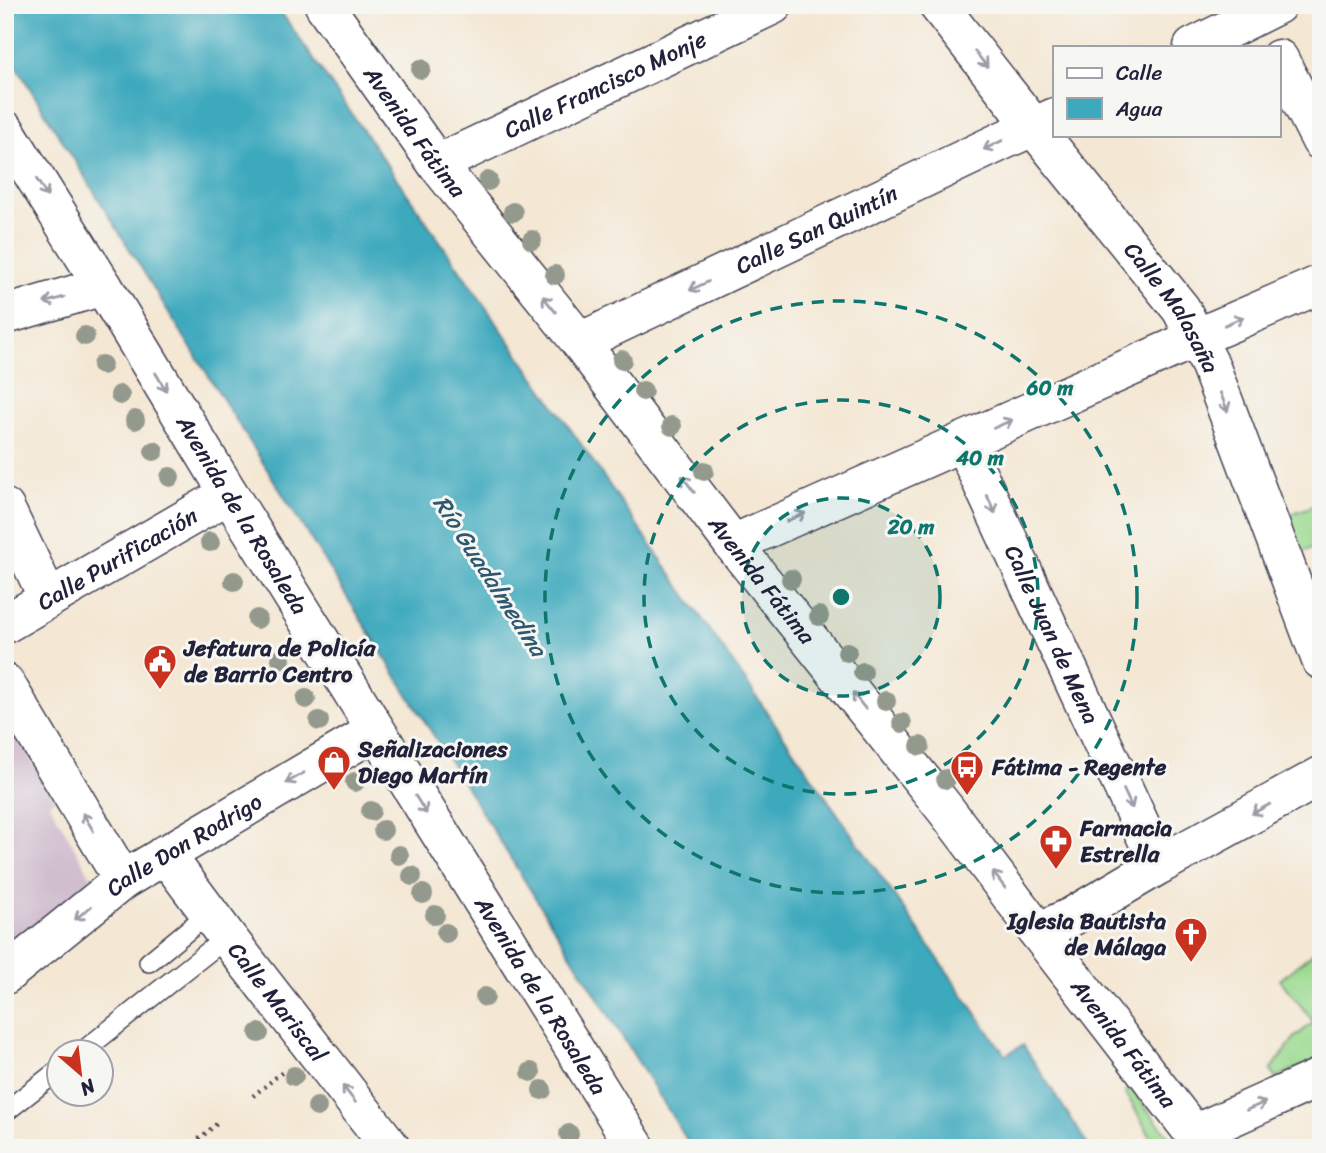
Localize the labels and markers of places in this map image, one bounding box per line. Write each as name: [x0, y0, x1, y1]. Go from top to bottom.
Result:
centre of rings: [829, 585, 853, 609]
place label: Jefatura de Policía de Barrio Centro: [182, 628, 377, 695]
public building icon: Jefatura de Policía de Barrio Centro: [141, 642, 179, 691]
place label: Señalizaciones Diego Martín: [357, 729, 508, 796]
shop icon: Señalizaciones Diego Martín: [315, 743, 353, 792]
place label: Fátima - Regente: [991, 747, 1166, 788]
bus stop icon: Fátima - Regente: [948, 748, 986, 797]
place label: Farmacia Estrella: [1079, 808, 1173, 875]
pharmacy icon: Farmacia Estrella: [1037, 822, 1075, 871]
place label: Iglesia Bautista de Málaga: [1006, 901, 1166, 968]
church icon: Iglesia Bautista de Málaga: [1172, 915, 1210, 964]

